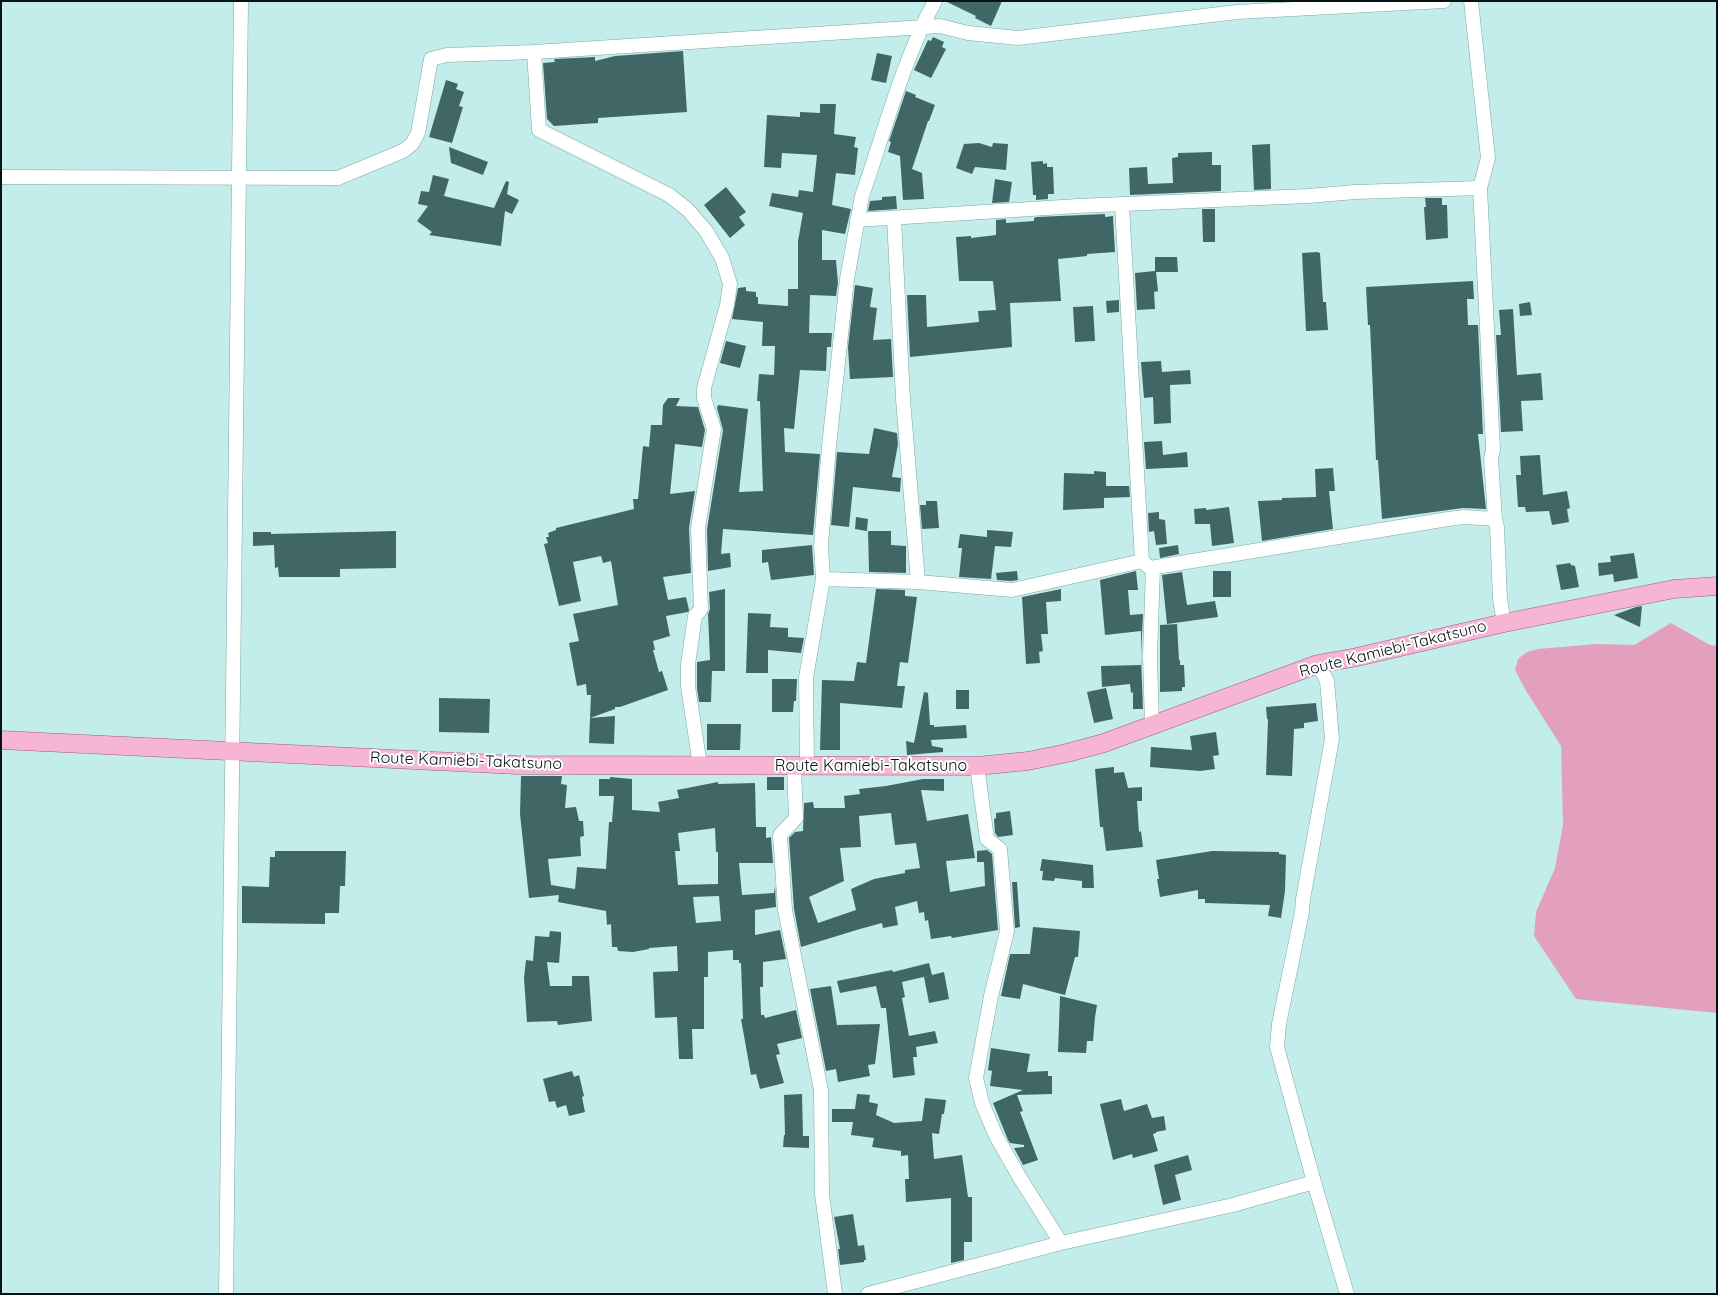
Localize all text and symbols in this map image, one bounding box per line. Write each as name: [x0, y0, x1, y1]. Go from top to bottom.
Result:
street label: Route Kamiebi-Takatsuno: [1297, 616, 1489, 682]
street label: Route Kamiebi-Takatsuno: [370, 748, 562, 774]
street label: Route Kamiebi-Takatsuno: [775, 756, 967, 776]

